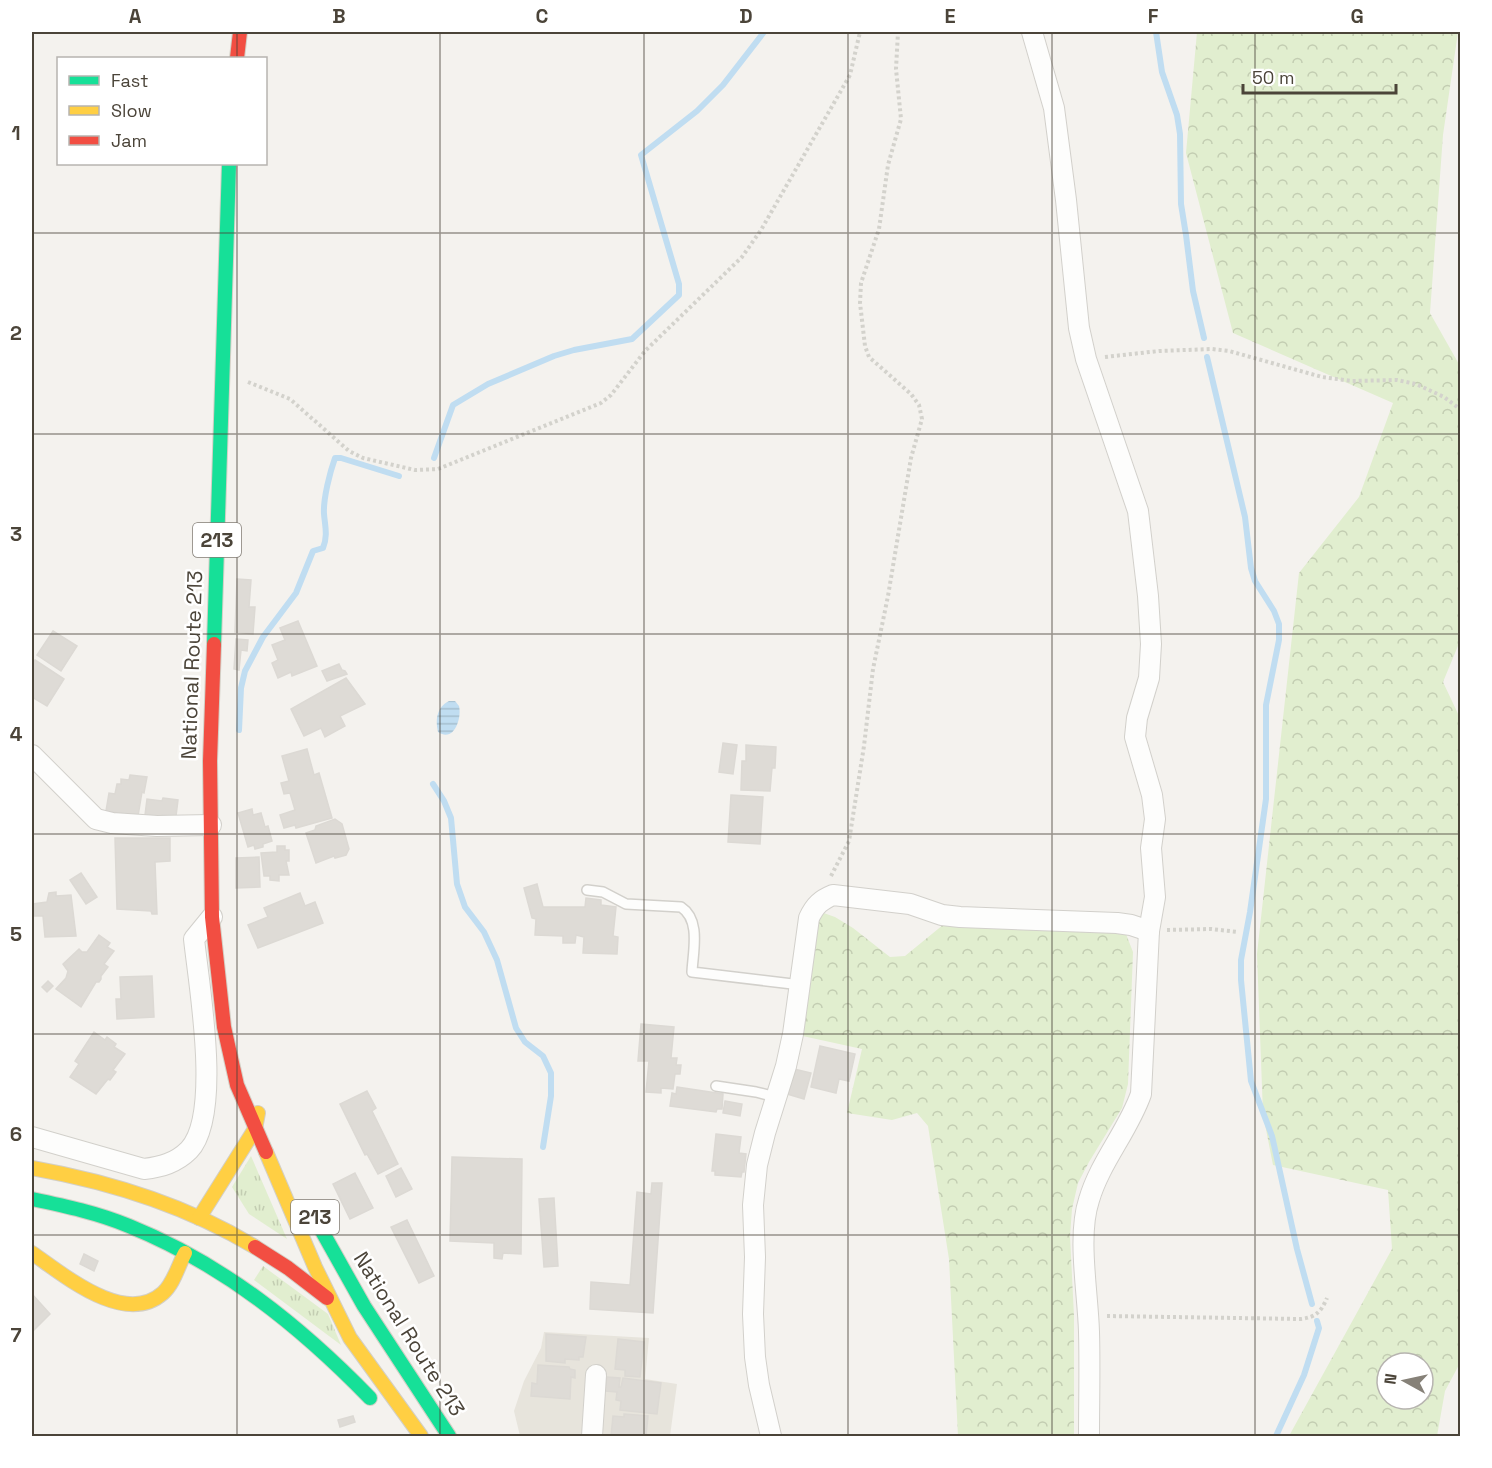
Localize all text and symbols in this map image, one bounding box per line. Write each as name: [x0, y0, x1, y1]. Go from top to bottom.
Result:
text: A: [129, 3, 142, 29]
text: B: [332, 3, 346, 29]
text: C: [536, 3, 549, 29]
text: D: [739, 3, 753, 29]
text: E: [944, 3, 956, 29]
text: F: [1148, 3, 1159, 29]
text: G: [1350, 3, 1364, 29]
legend: [57, 57, 267, 165]
scale bar: [1243, 57, 1396, 95]
text: 50 m: [1252, 66, 1294, 89]
text: Fast: [111, 69, 148, 92]
text: Slow: [111, 99, 152, 122]
text: 1: [11, 120, 21, 146]
text: Jam: [111, 129, 147, 152]
text: 2: [10, 320, 22, 346]
text: 3: [10, 521, 22, 547]
road number: 213: [193, 523, 241, 557]
street label: National Route 213: [175, 570, 208, 760]
text: 4: [10, 721, 23, 747]
text: 5: [10, 921, 22, 947]
text: 6: [10, 1121, 22, 1147]
road number: 213: [291, 1200, 339, 1234]
street label: National Route 213: [348, 1246, 471, 1421]
text: 7: [10, 1322, 22, 1348]
north arrow: [1375, 1351, 1435, 1411]
text: N: [1379, 1372, 1402, 1386]

